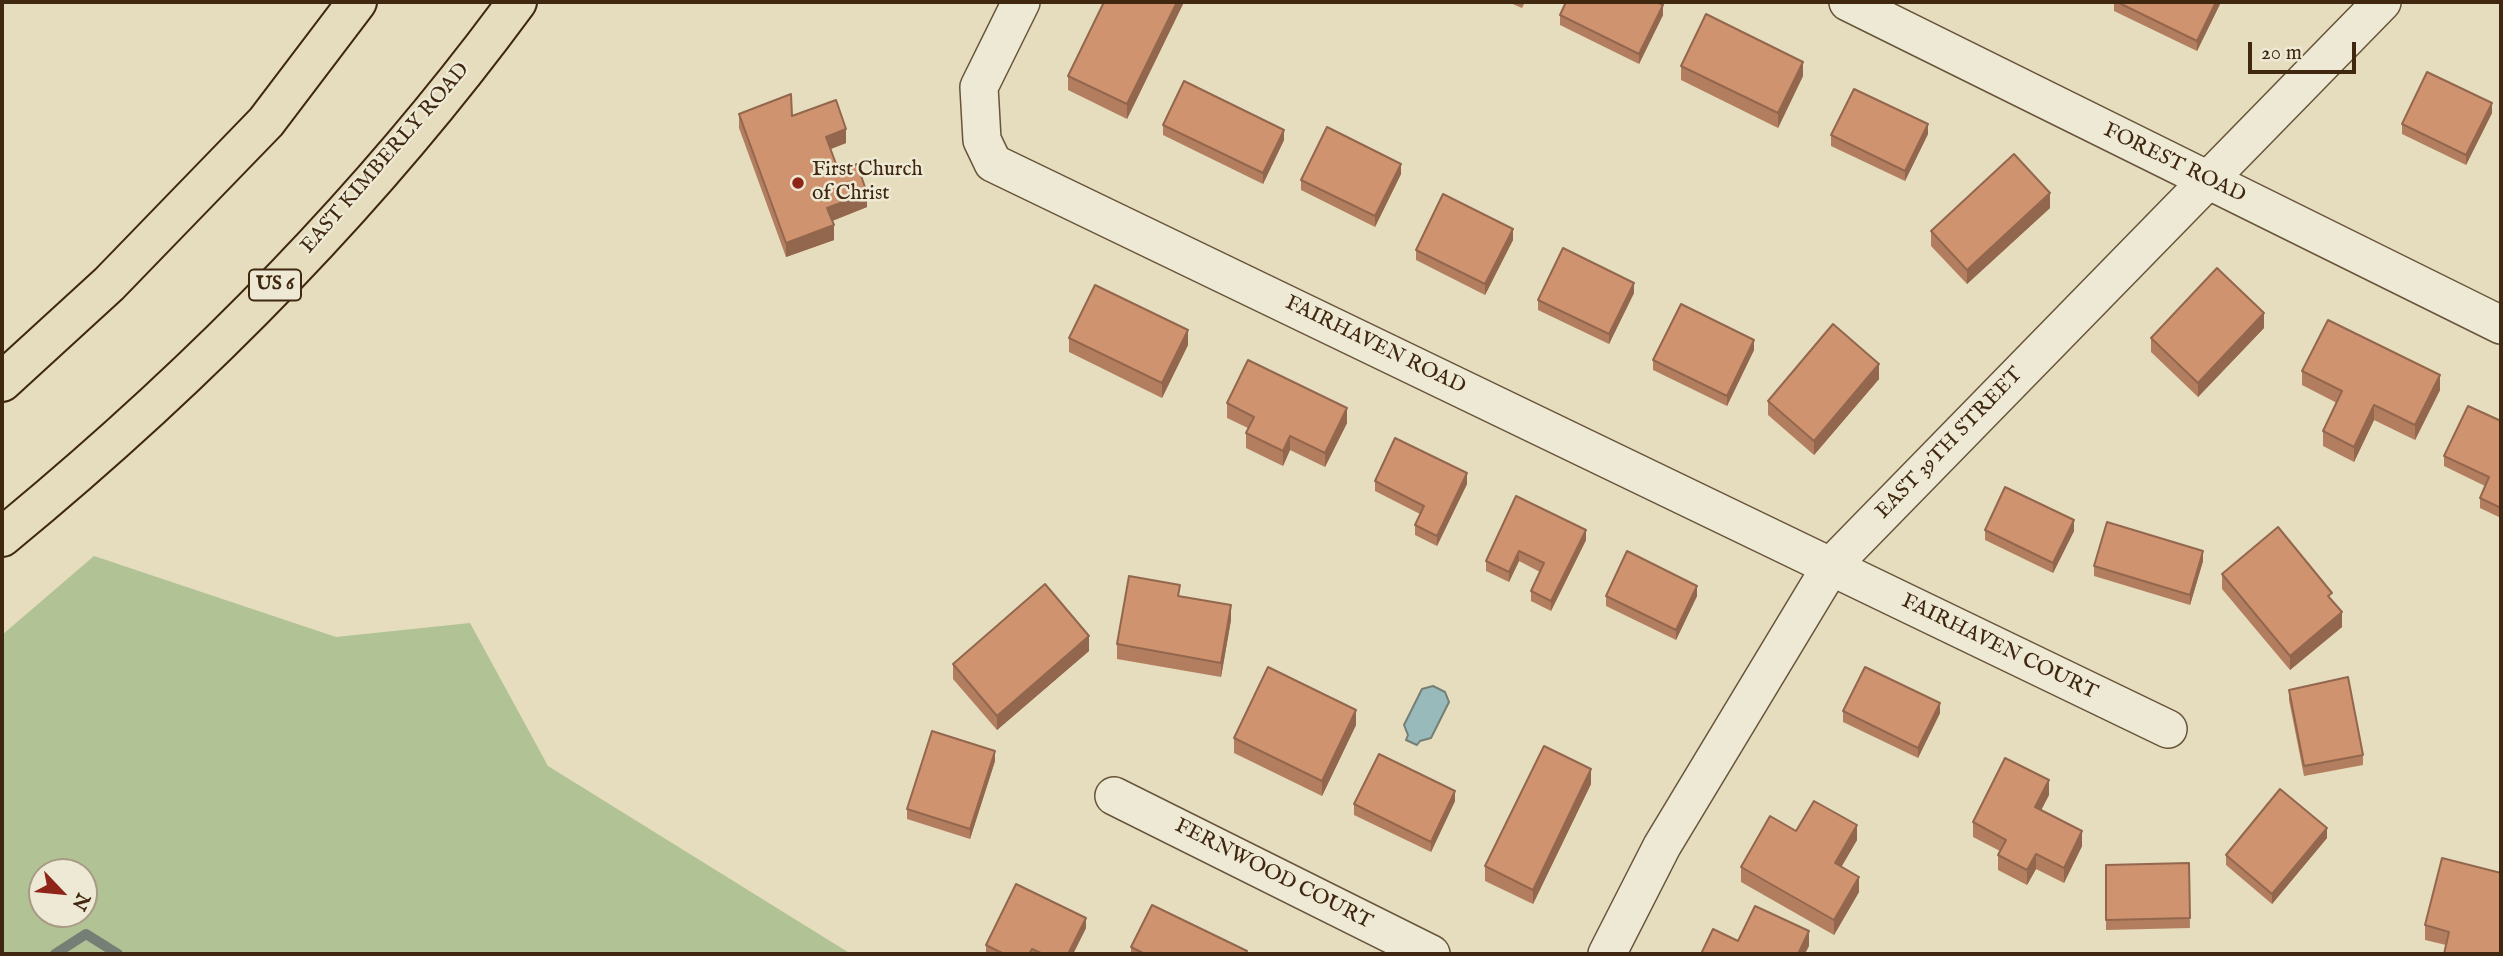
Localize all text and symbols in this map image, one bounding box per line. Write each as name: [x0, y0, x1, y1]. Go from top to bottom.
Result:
scale bar: [2251, 28, 2360, 72]
text: 20 m: [2261, 40, 2302, 67]
street label: EAST KIMBERLY ROAD: [296, 59, 476, 259]
street label: FOREST ROAD: [2099, 119, 2249, 209]
place label: First Church of Christ: [812, 158, 923, 208]
marker: First Church of Christ: [790, 175, 806, 191]
road number: US 6: [249, 270, 301, 300]
street label: FAIRHAVEN ROAD: [1281, 291, 1469, 401]
street label: EAST 39TH STREET: [1871, 363, 2029, 525]
street label: FAIRHAVEN COURT: [1897, 590, 2101, 706]
street label: FERNWOOD COURT: [1170, 814, 1376, 936]
north arrow: [28, 858, 98, 928]
text: N: [66, 889, 94, 914]

